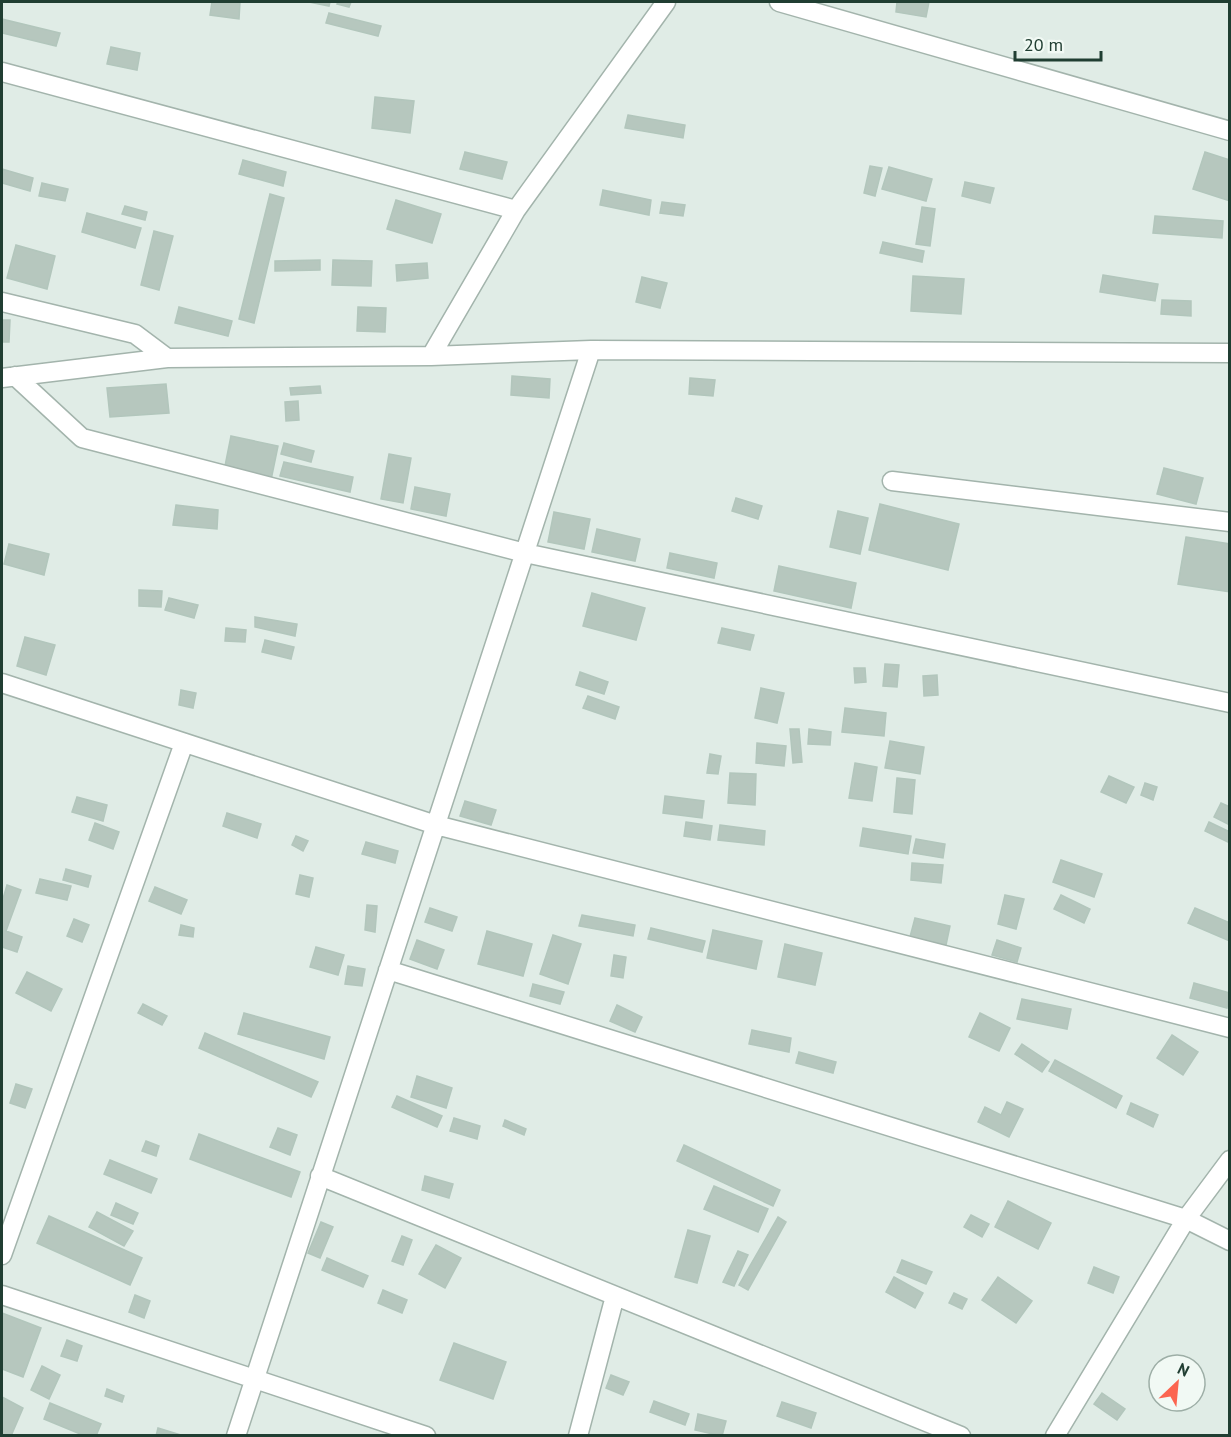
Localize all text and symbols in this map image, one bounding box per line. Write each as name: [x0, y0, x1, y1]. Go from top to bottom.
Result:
scale bar: [1015, 24, 1100, 62]
text: 20 m: [1024, 33, 1063, 56]
north arrow: [1147, 1353, 1207, 1413]
text: N: [1174, 1358, 1193, 1381]

